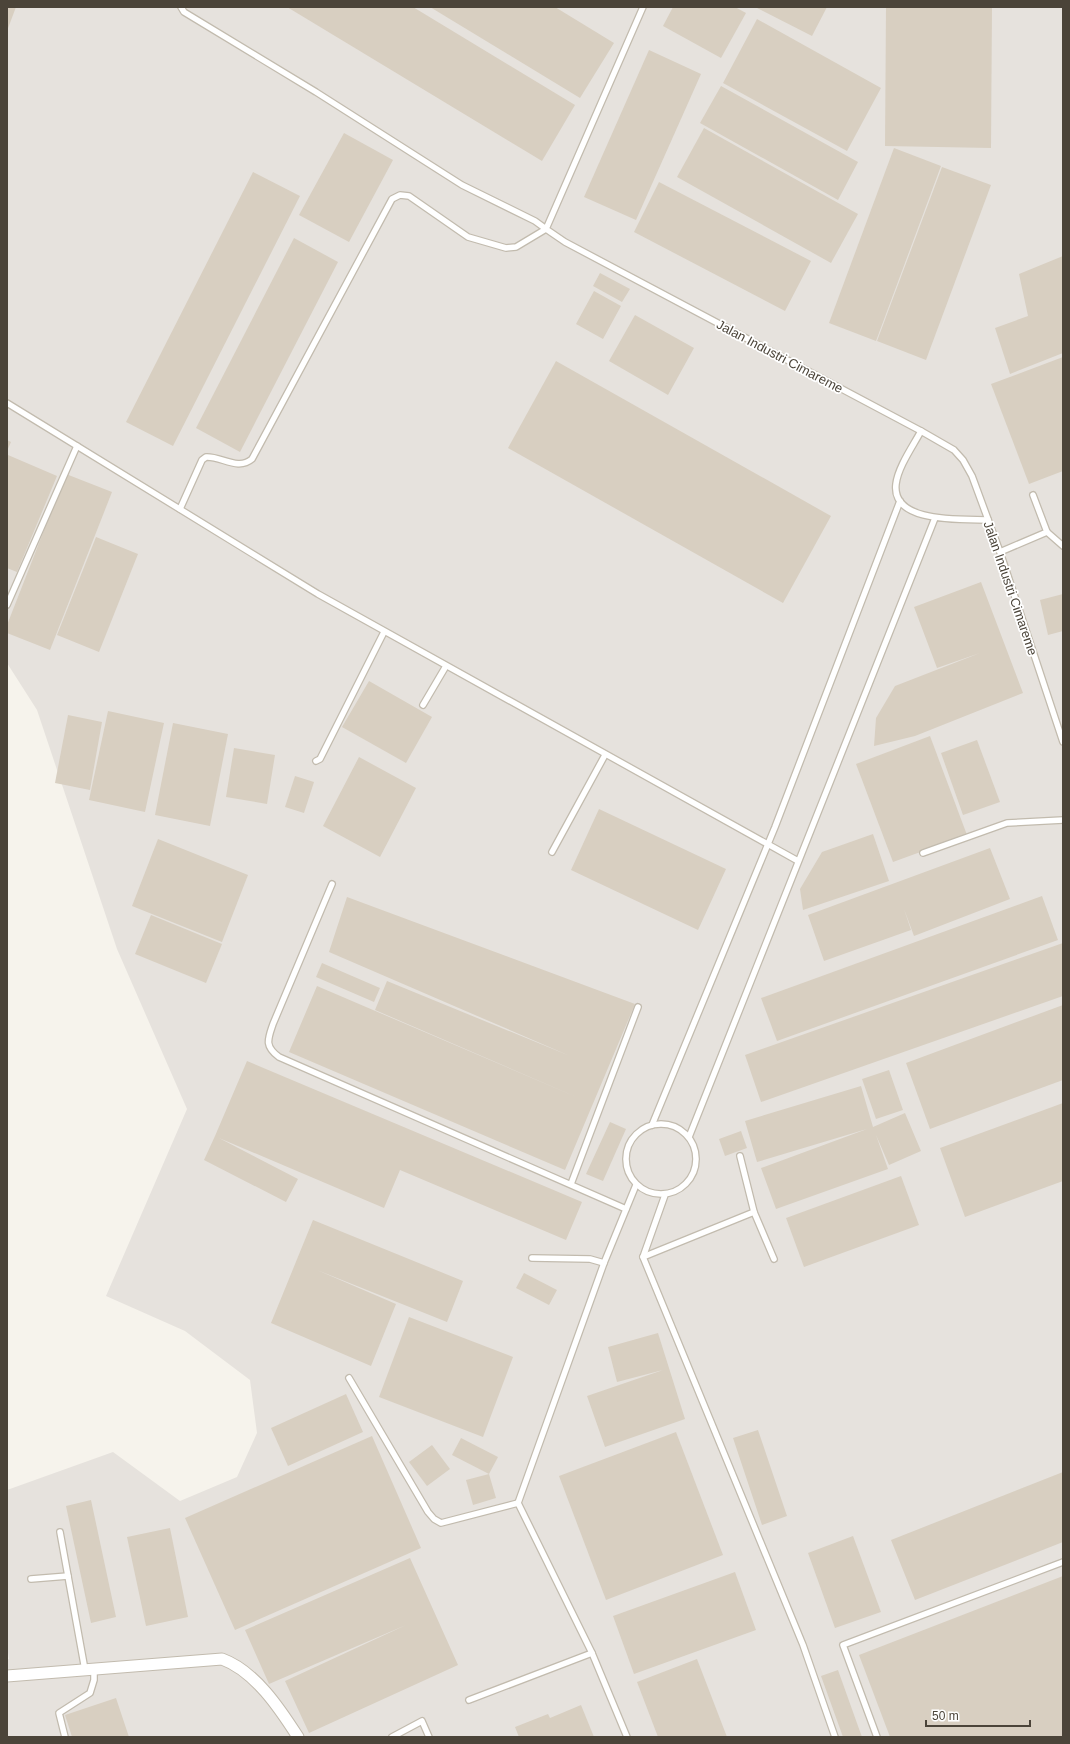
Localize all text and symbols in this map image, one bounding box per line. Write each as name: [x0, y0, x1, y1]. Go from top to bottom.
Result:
street label: Jalan Industri Cimareme: [714, 317, 845, 396]
street label: Jalan Industri Cimareme: [981, 519, 1041, 657]
scale bar: [926, 1702, 1030, 1728]
text: 50 m: [932, 1709, 959, 1723]

